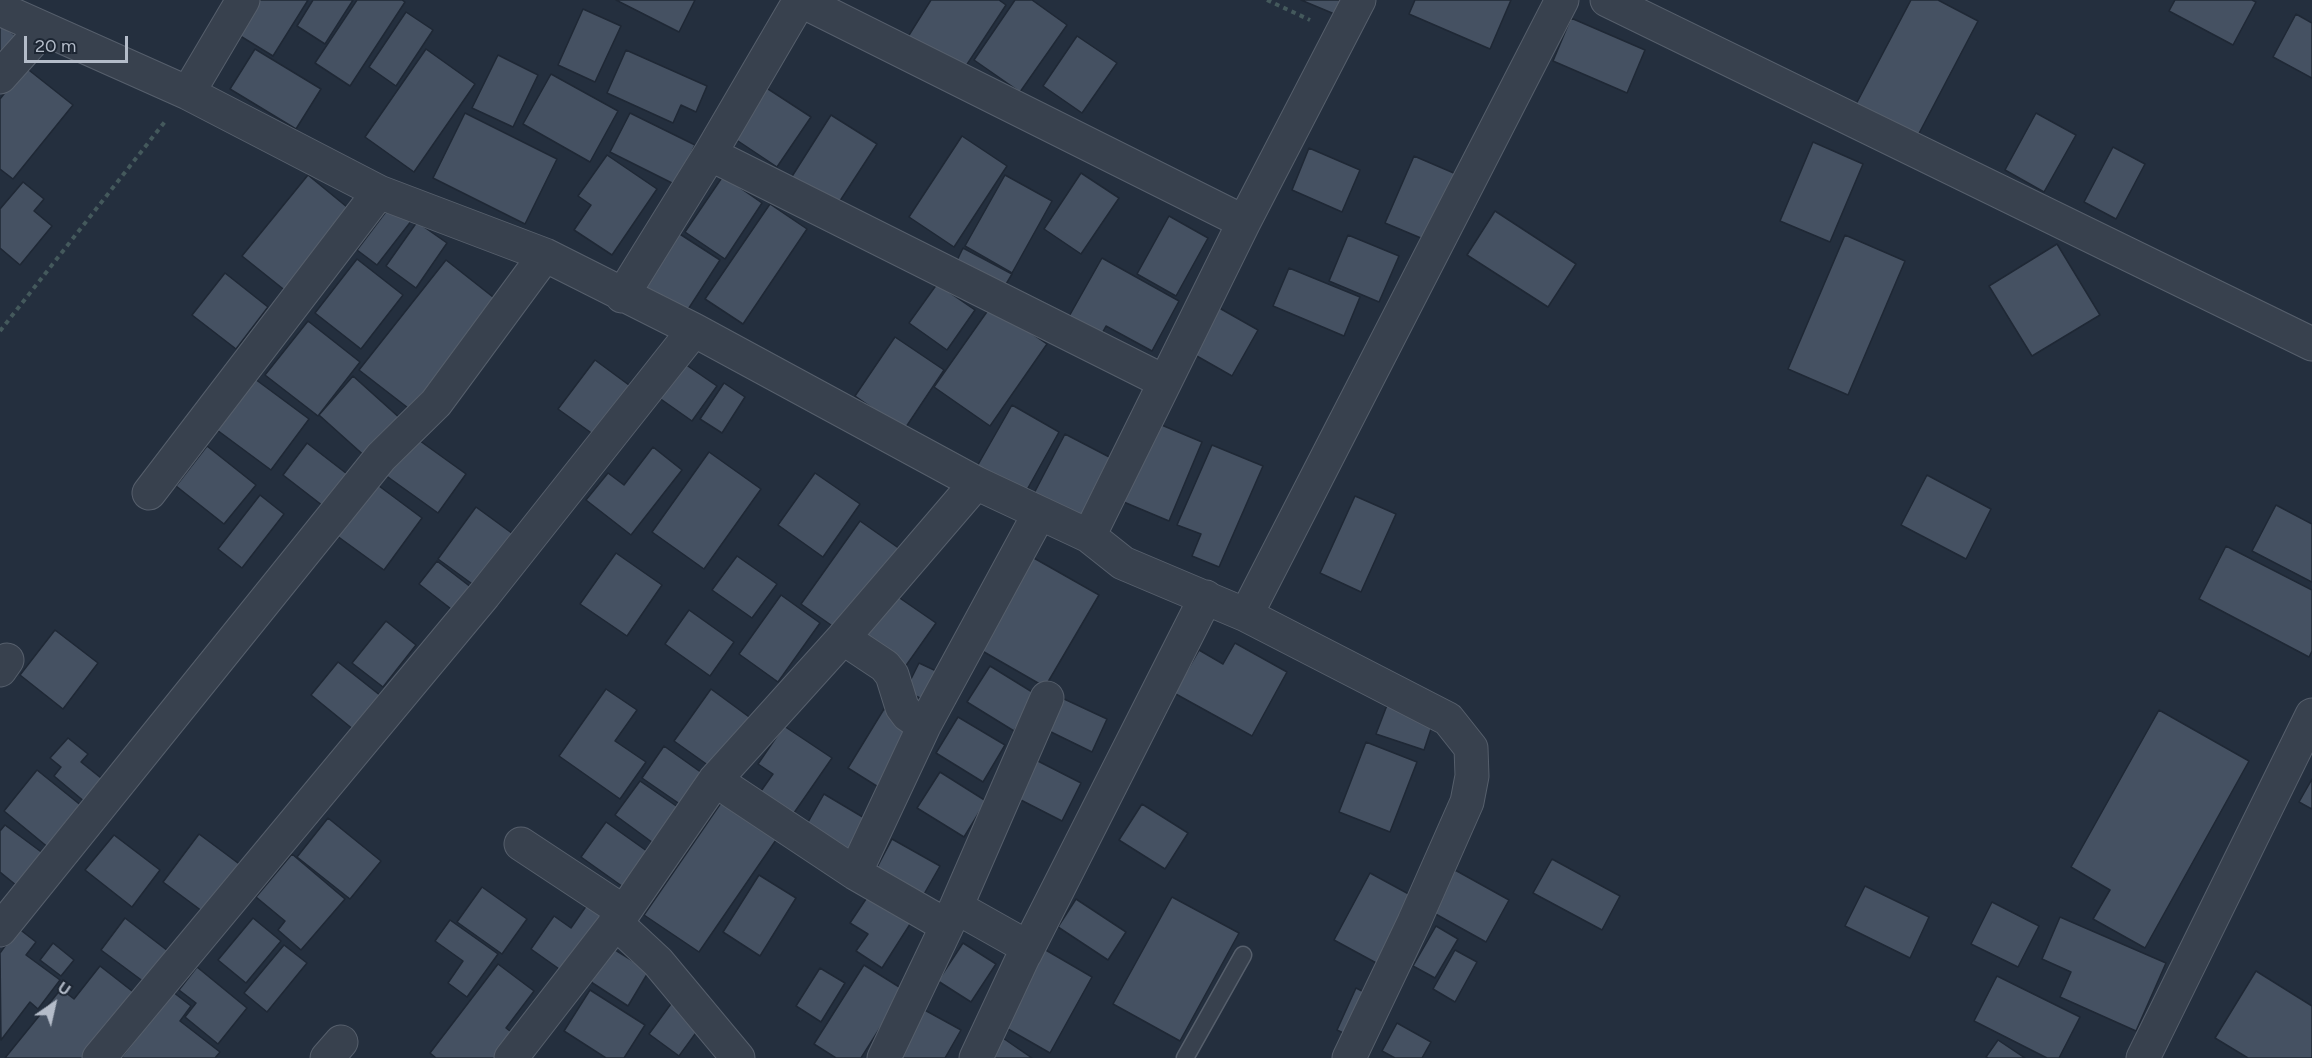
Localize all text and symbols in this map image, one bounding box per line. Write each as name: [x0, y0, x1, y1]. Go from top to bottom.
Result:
scale bar: [27, 24, 130, 62]
text: 20 m: [35, 35, 76, 57]
north arrow: [24, 974, 84, 1034]
text: U: [54, 978, 74, 1000]

